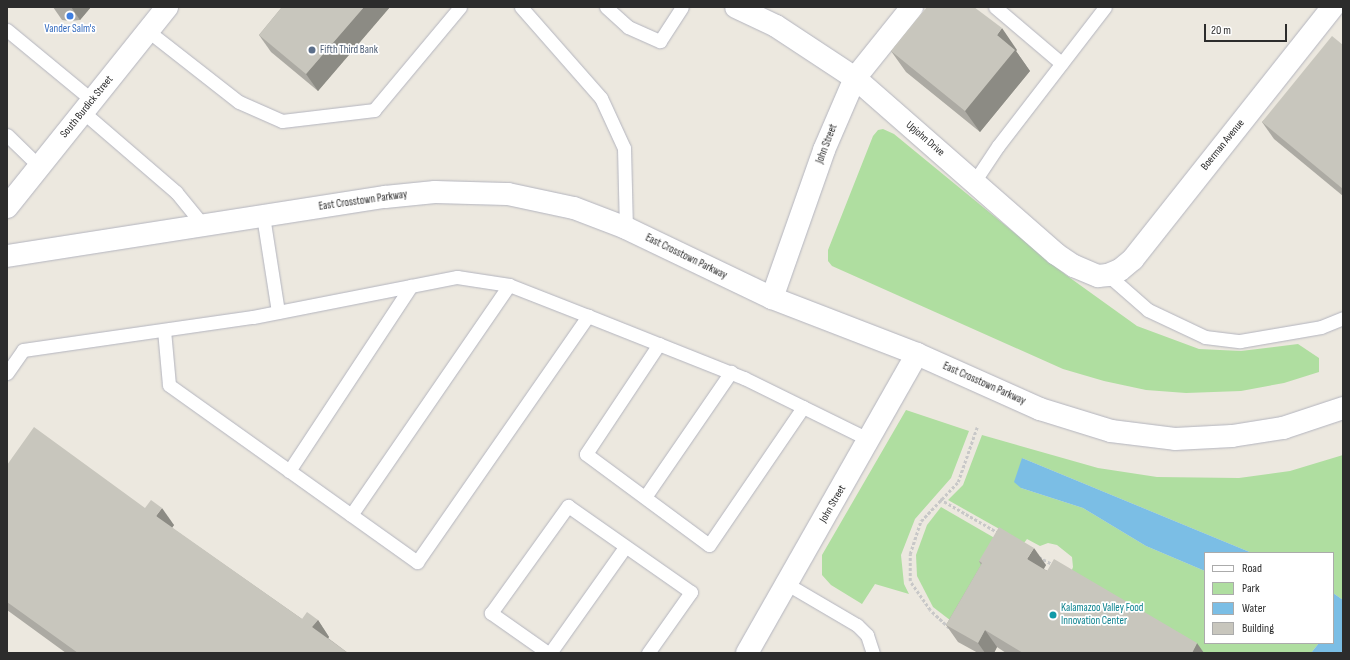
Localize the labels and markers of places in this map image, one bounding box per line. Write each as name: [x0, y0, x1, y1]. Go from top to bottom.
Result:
marker: Vander Salm's: [65, 11, 75, 21]
place label: Vander Salm's: [45, 22, 95, 36]
place label: Fifth Third Bank: [320, 43, 378, 57]
marker: Fifth Third Bank: [307, 45, 317, 55]
place label: Kalamazoo Valley Food Innovation Center: [1061, 602, 1143, 628]
marker: Kalamazoo Valley Food Innovation Center: [1048, 610, 1058, 620]

